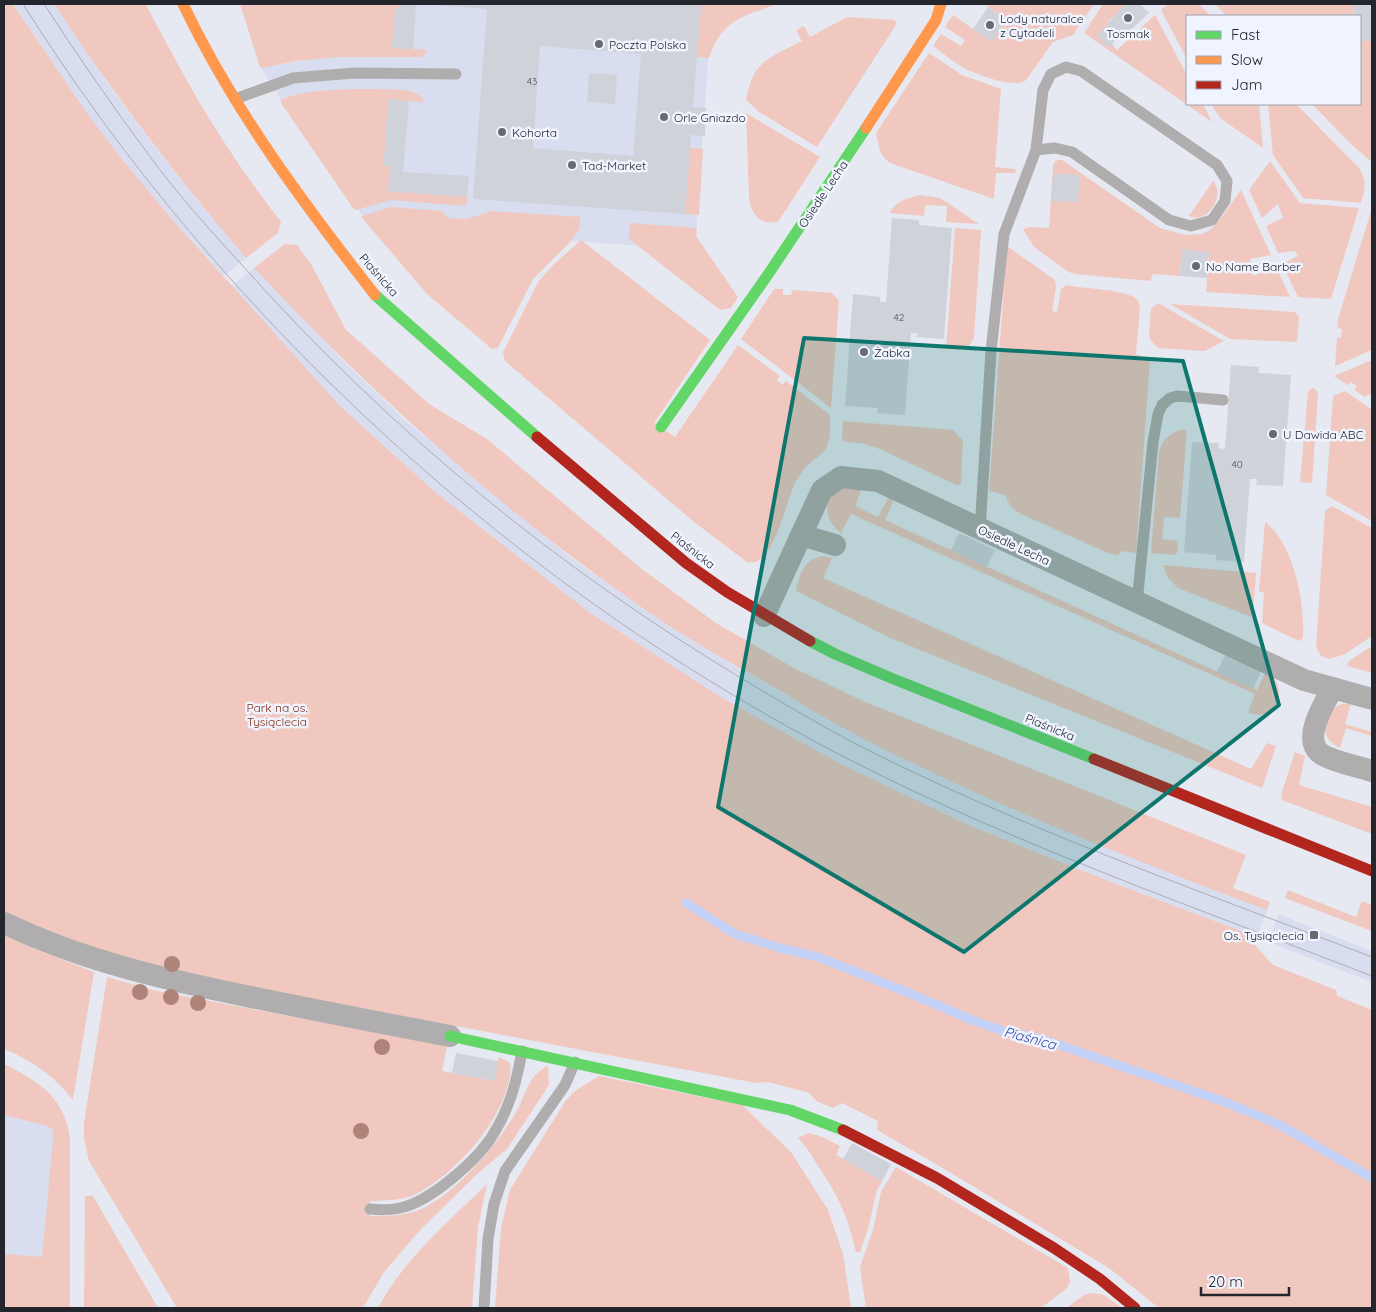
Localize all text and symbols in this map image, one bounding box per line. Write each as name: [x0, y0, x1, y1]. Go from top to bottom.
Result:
place label: Lody naturalce z Cytadeli: [1000, 11, 1084, 40]
marker: Tosmak: [1122, 12, 1134, 24]
legend: [1186, 15, 1361, 105]
marker: Lody naturalce z Cytadeli: [984, 19, 996, 31]
text: Fast: [1231, 25, 1260, 44]
place label: Tosmak: [1106, 26, 1150, 41]
place label: Poczta Polska: [609, 37, 686, 52]
marker: Poczta Polska: [593, 38, 605, 50]
text: Slow: [1231, 50, 1263, 69]
house number: 43: [527, 75, 537, 88]
text: Jam: [1231, 75, 1262, 94]
place label: Orle Gniazdo: [674, 110, 746, 125]
marker: Orle Gniazdo: [658, 111, 670, 123]
place label: Kohorta: [512, 125, 557, 140]
marker: Kohorta: [496, 126, 508, 138]
place label: Tad-Market: [582, 158, 646, 173]
street label: Osiedle Lecha: [795, 158, 851, 230]
marker: Tad-Market: [566, 159, 578, 171]
street label: Piaśnicka: [356, 250, 402, 300]
place label: No Name Barber: [1206, 259, 1301, 274]
marker: No Name Barber: [1190, 260, 1202, 272]
house number: 42: [894, 311, 905, 324]
place label: Żabka: [874, 345, 910, 360]
marker: Żabka: [858, 346, 870, 358]
place label: U Dawida ABC: [1283, 427, 1364, 442]
marker: U Dawida ABC: [1267, 428, 1279, 440]
house number: 40: [1231, 458, 1243, 471]
street label: Osiedle Lecha: [976, 522, 1052, 568]
street label: Piaśnicka: [668, 528, 718, 572]
park label: Park na os. Tysiąclecia: [246, 700, 308, 729]
street label: Piaśnicka: [1023, 710, 1077, 744]
place label: Os. Tysiąclecia: [1224, 928, 1304, 943]
marker: Os. Tysiąclecia: [1308, 929, 1320, 941]
water label: Piaśnica: [1002, 1022, 1059, 1054]
scale bar: [1201, 1264, 1288, 1296]
text: 20 m: [1208, 1272, 1243, 1291]

